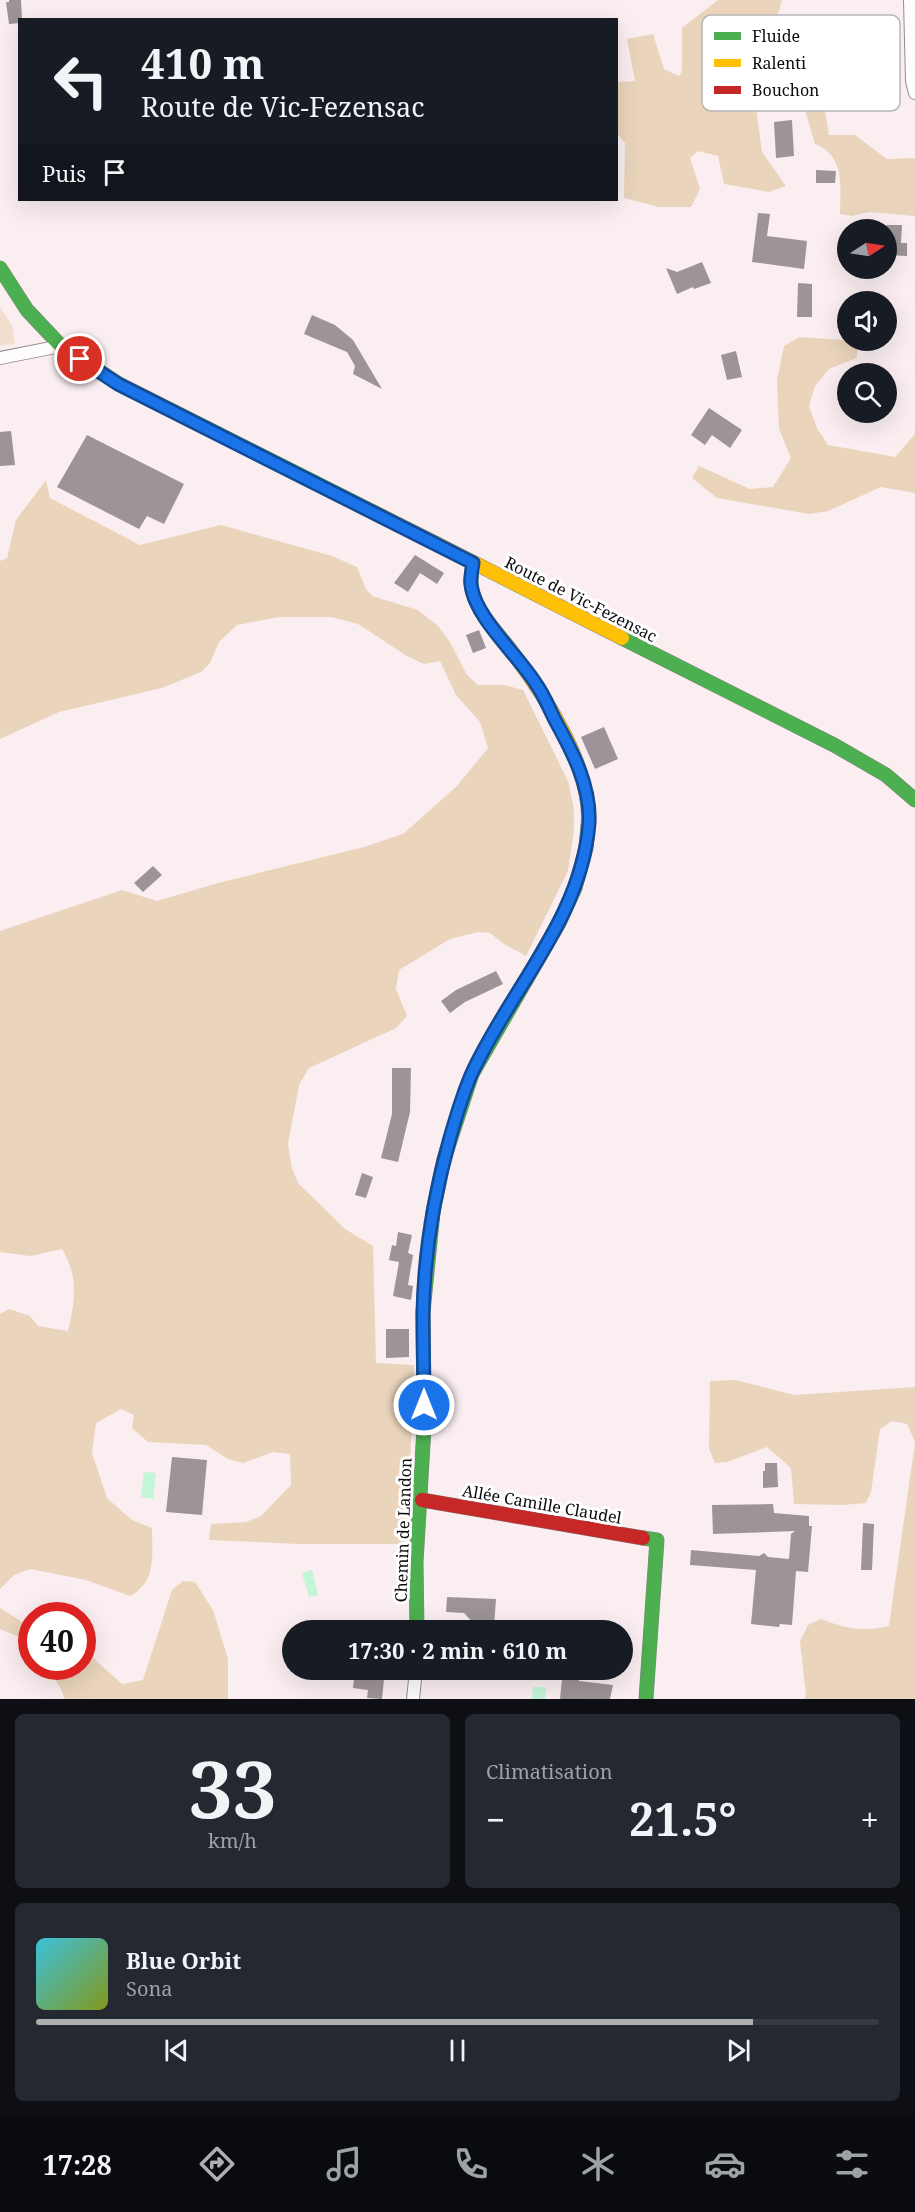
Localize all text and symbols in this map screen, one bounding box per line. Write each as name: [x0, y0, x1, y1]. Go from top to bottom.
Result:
legend: [702, 15, 900, 111]
text: Fluide: [752, 25, 800, 47]
text: 410 m: [141, 34, 265, 91]
icon: left: [42, 42, 120, 120]
text: Ralenti: [752, 52, 806, 74]
text: Bouchon: [752, 79, 819, 101]
text: Route de Vic-Fezensac: [141, 88, 425, 125]
icon: arrive: [98, 156, 131, 189]
text: Puis: [42, 158, 86, 188]
north arrow: [837, 219, 897, 279]
map controls: [837, 219, 897, 423]
button: sound: [837, 291, 897, 351]
pin: [54, 333, 105, 384]
icon: arrive: [63, 342, 96, 375]
button: search: [837, 363, 897, 423]
street label: Route de Vic-Fezensac: [501, 551, 661, 647]
position arrow: [392, 1373, 456, 1437]
street label: Chemin de Landon: [389, 1457, 417, 1603]
street label: Allée Camille Claudel: [461, 1479, 623, 1529]
speed limit sign: 40: [18, 1602, 96, 1680]
text: 17:30 · 2 min · 610 m: [348, 1635, 567, 1665]
text: 33: [188, 1735, 277, 1841]
text: Climatisation: [486, 1758, 613, 1785]
text: 21.5°: [629, 1788, 737, 1849]
text: −: [486, 1797, 505, 1842]
text: +: [861, 1797, 879, 1842]
text: km/h: [208, 1827, 257, 1854]
text: Blue Orbit: [126, 1945, 241, 1975]
text: Sona: [126, 1975, 173, 2002]
icon: previous: [160, 2034, 193, 2067]
icon: pause: [441, 2034, 474, 2067]
icon: next: [722, 2034, 755, 2067]
icon: directions: [196, 2143, 238, 2185]
icon: music: [323, 2143, 365, 2185]
icon: phone: [450, 2143, 492, 2185]
icon: climate: [577, 2143, 619, 2185]
icon: car: [704, 2143, 746, 2185]
icon: filters: [831, 2143, 873, 2185]
text: 17:28: [42, 2146, 112, 2183]

